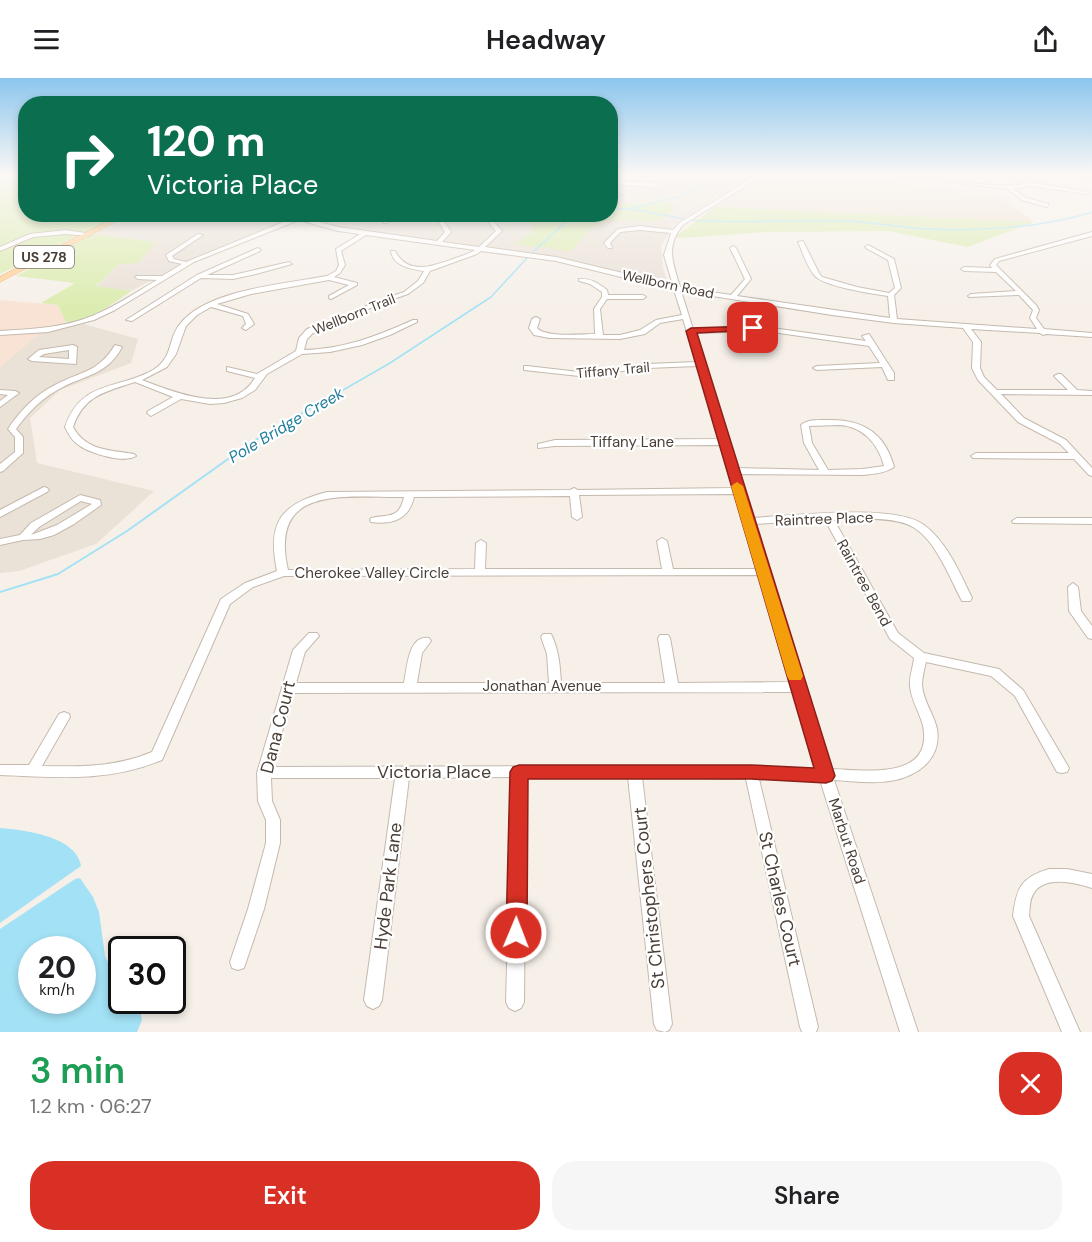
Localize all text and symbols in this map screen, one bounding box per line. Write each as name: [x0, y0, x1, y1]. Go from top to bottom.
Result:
text: Headway: [486, 22, 606, 57]
icon: menu: [30, 23, 63, 56]
icon: share: [1029, 23, 1062, 56]
text: 120 m: [147, 114, 265, 169]
icon: right: [48, 120, 126, 198]
text: Victoria Place: [147, 167, 318, 202]
road number: US 278: [14, 246, 74, 268]
street label: Wellborn Road: [620, 265, 716, 303]
street label: Wellborn Trail: [310, 289, 398, 339]
pin: [727, 302, 778, 353]
icon: arrive: [736, 311, 769, 344]
street label: Tiffany Trail: [575, 358, 651, 382]
water label: Pole Bridge Creek: [224, 382, 348, 468]
street label: Tiffany Lane: [590, 432, 674, 452]
street label: Raintree Place: [774, 507, 874, 531]
street label: Raintree Bend: [832, 536, 896, 630]
street label: Cherokee Valley Circle: [295, 563, 449, 583]
street label: Jonathan Avenue: [482, 676, 602, 696]
street label: Dana Court: [255, 678, 301, 776]
street label: Victoria Place: [377, 760, 491, 784]
street label: Marbut Road: [824, 796, 870, 886]
street label: St Christophers Court: [628, 806, 670, 990]
street label: Hyde Park Lane: [368, 821, 408, 951]
street label: St Charles Court: [753, 829, 807, 969]
position arrow: [484, 901, 548, 965]
speed limit sign: 30: [108, 936, 186, 1014]
text: 20: [38, 948, 76, 987]
text: km/h: [39, 980, 75, 1000]
text: 3 min: [30, 1047, 125, 1094]
button: close: [999, 1052, 1062, 1115]
text: 1.2 km · 06:27: [30, 1093, 152, 1119]
button: Exit: [30, 1161, 540, 1230]
button: Share: [552, 1161, 1062, 1230]

